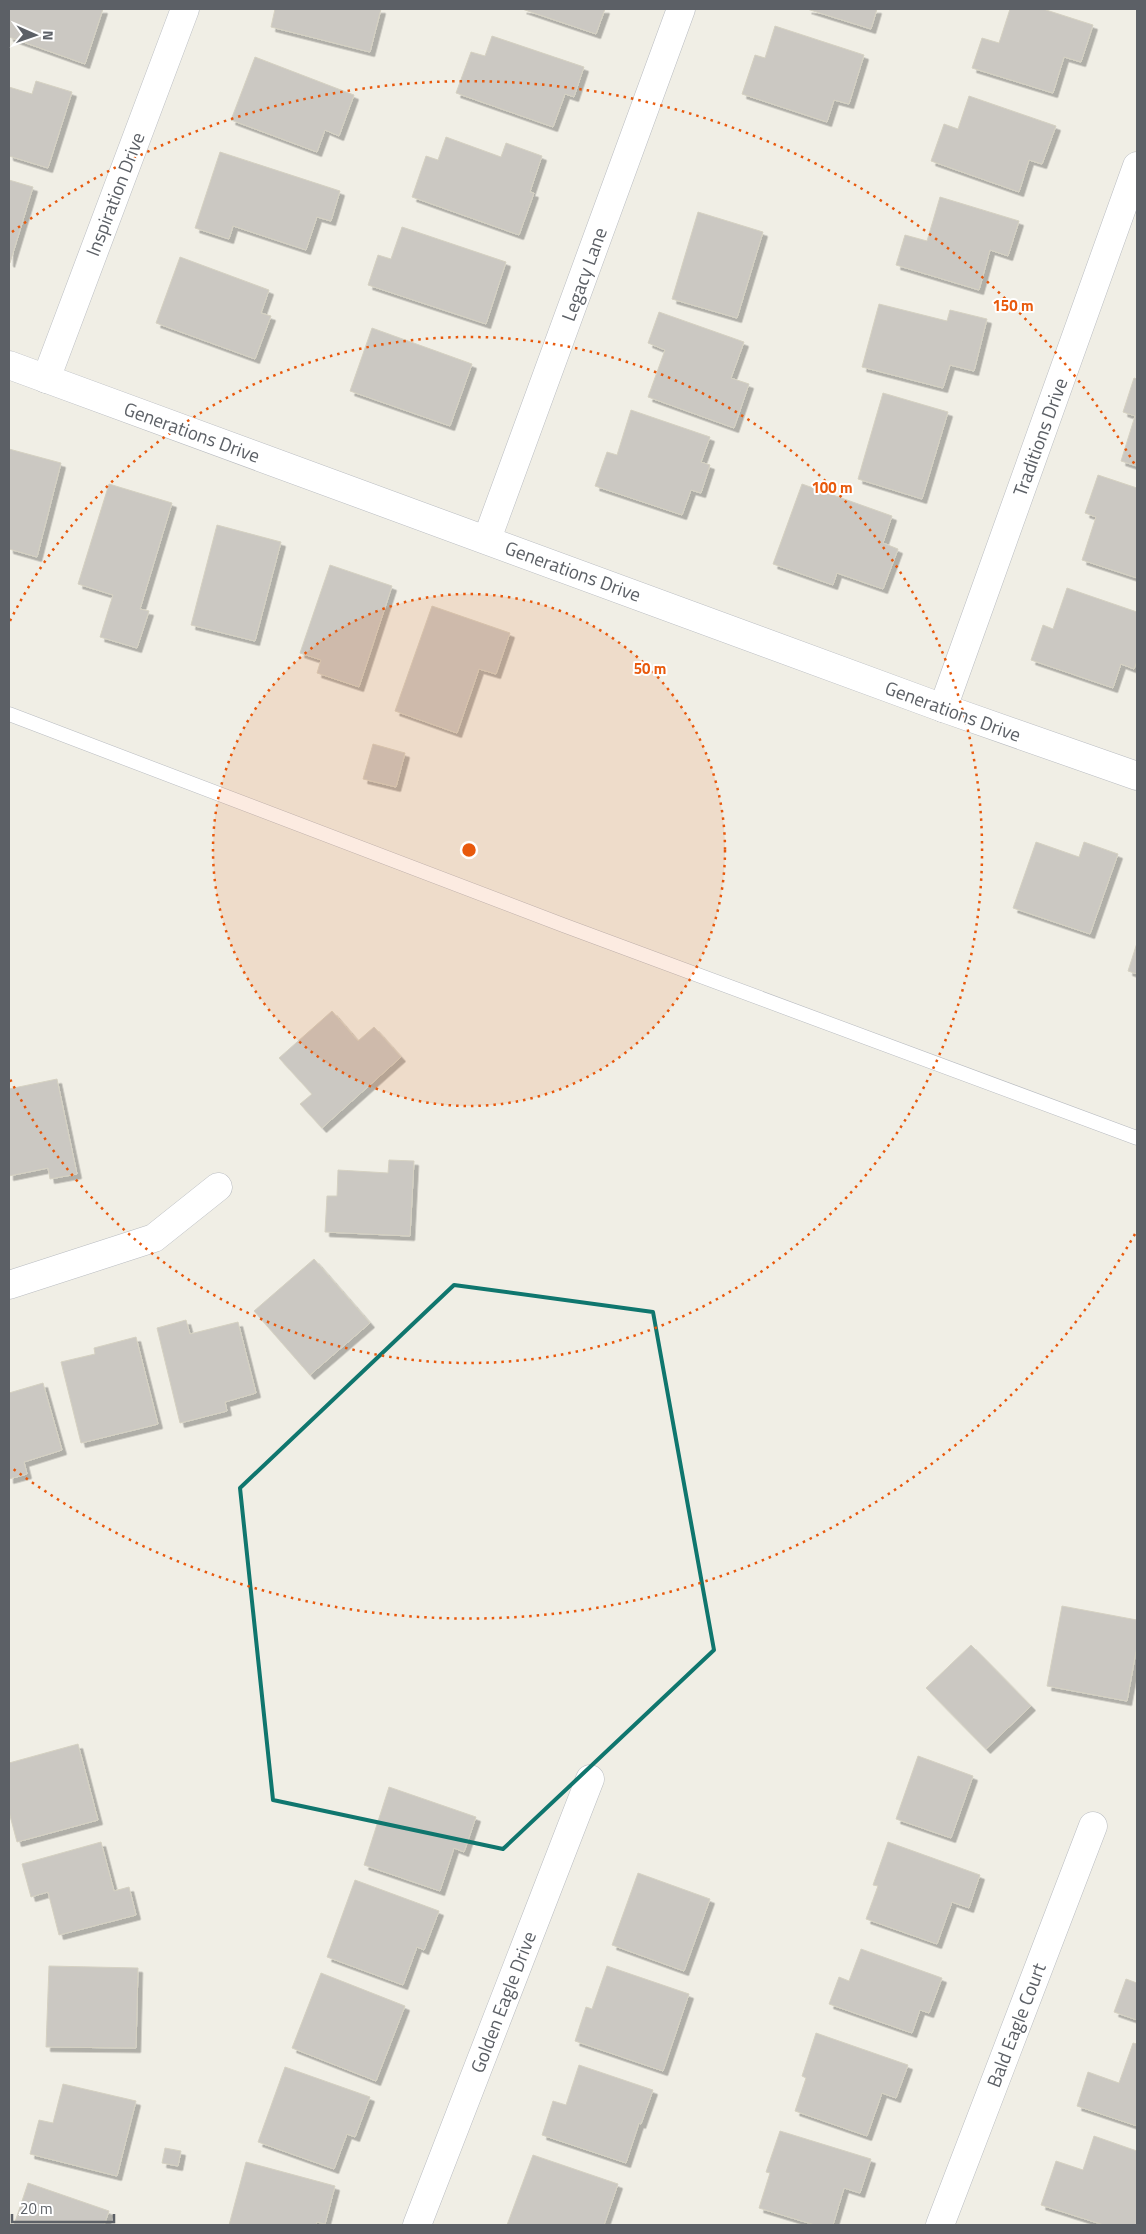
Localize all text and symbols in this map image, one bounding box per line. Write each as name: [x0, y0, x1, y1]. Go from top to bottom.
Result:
north arrow: [10, 10, 60, 60]
text: N: [38, 30, 59, 41]
street label: Inspiration Drive: [78, 128, 152, 260]
street label: Legacy Lane: [553, 223, 614, 325]
text: 150 m: [992, 294, 1034, 317]
street label: Traditions Drive: [1005, 373, 1074, 500]
street label: Generations Drive: [120, 393, 264, 470]
text: 100 m: [811, 476, 853, 499]
street label: Generations Drive: [501, 532, 645, 609]
text: 50 m: [634, 657, 666, 680]
street label: Generations Drive: [881, 672, 1025, 749]
centre of rings: [460, 841, 478, 859]
street label: Golden Eagle Drive: [462, 1927, 543, 2077]
street label: Bald Eagle Court: [978, 1958, 1053, 2091]
scale bar: [12, 2192, 115, 2224]
text: 20 m: [20, 2197, 53, 2220]

